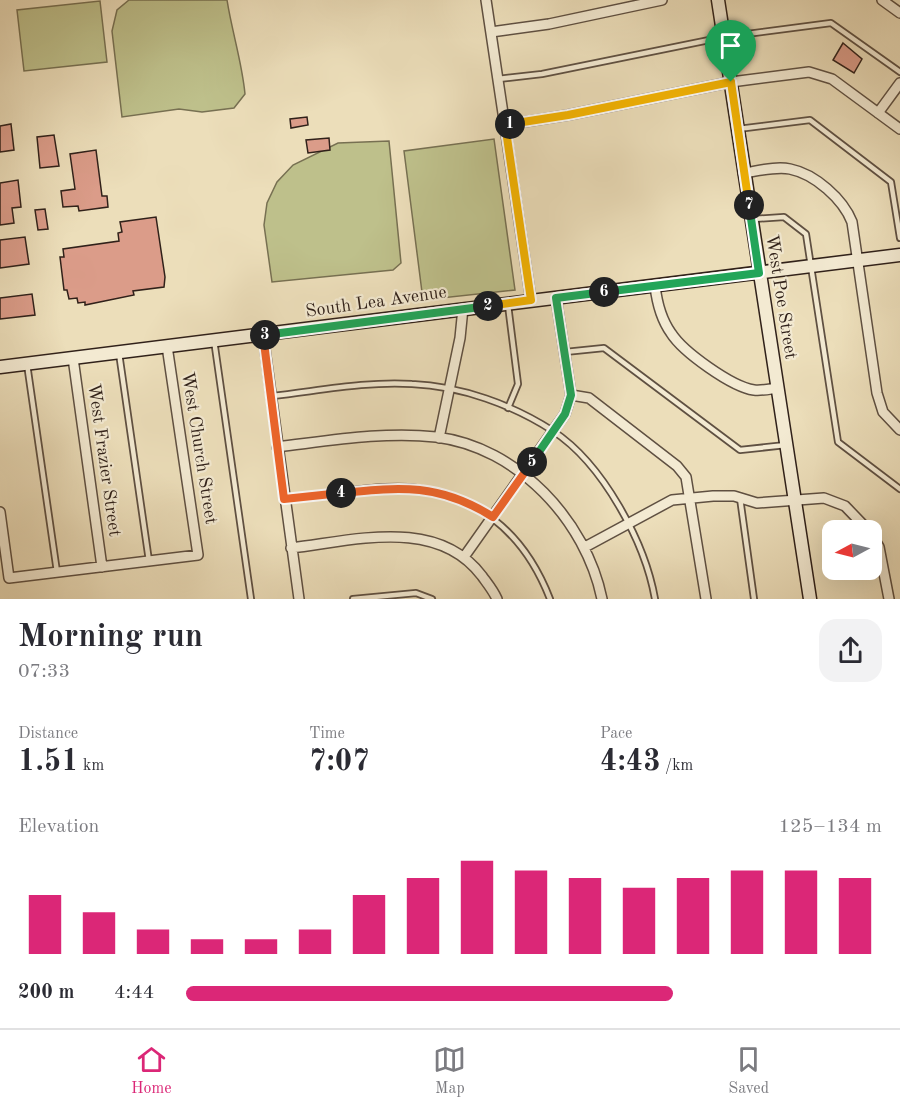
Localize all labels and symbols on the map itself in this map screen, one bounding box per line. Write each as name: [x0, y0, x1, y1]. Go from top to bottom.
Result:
pin: [705, 20, 756, 82]
pin: 1: [495, 109, 525, 139]
pin: 7: [734, 190, 764, 220]
street label: West Poe Street: [762, 233, 800, 361]
pin: 6: [589, 277, 619, 307]
street label: South Lea Avenue: [304, 283, 448, 321]
pin: 2: [473, 291, 503, 321]
pin: 3: [250, 320, 280, 350]
street label: West Church Street: [178, 370, 220, 526]
street label: West Frazier Street: [84, 382, 124, 538]
pin: 5: [517, 447, 547, 477]
pin: 4: [326, 478, 356, 508]
north arrow: [822, 520, 882, 580]

